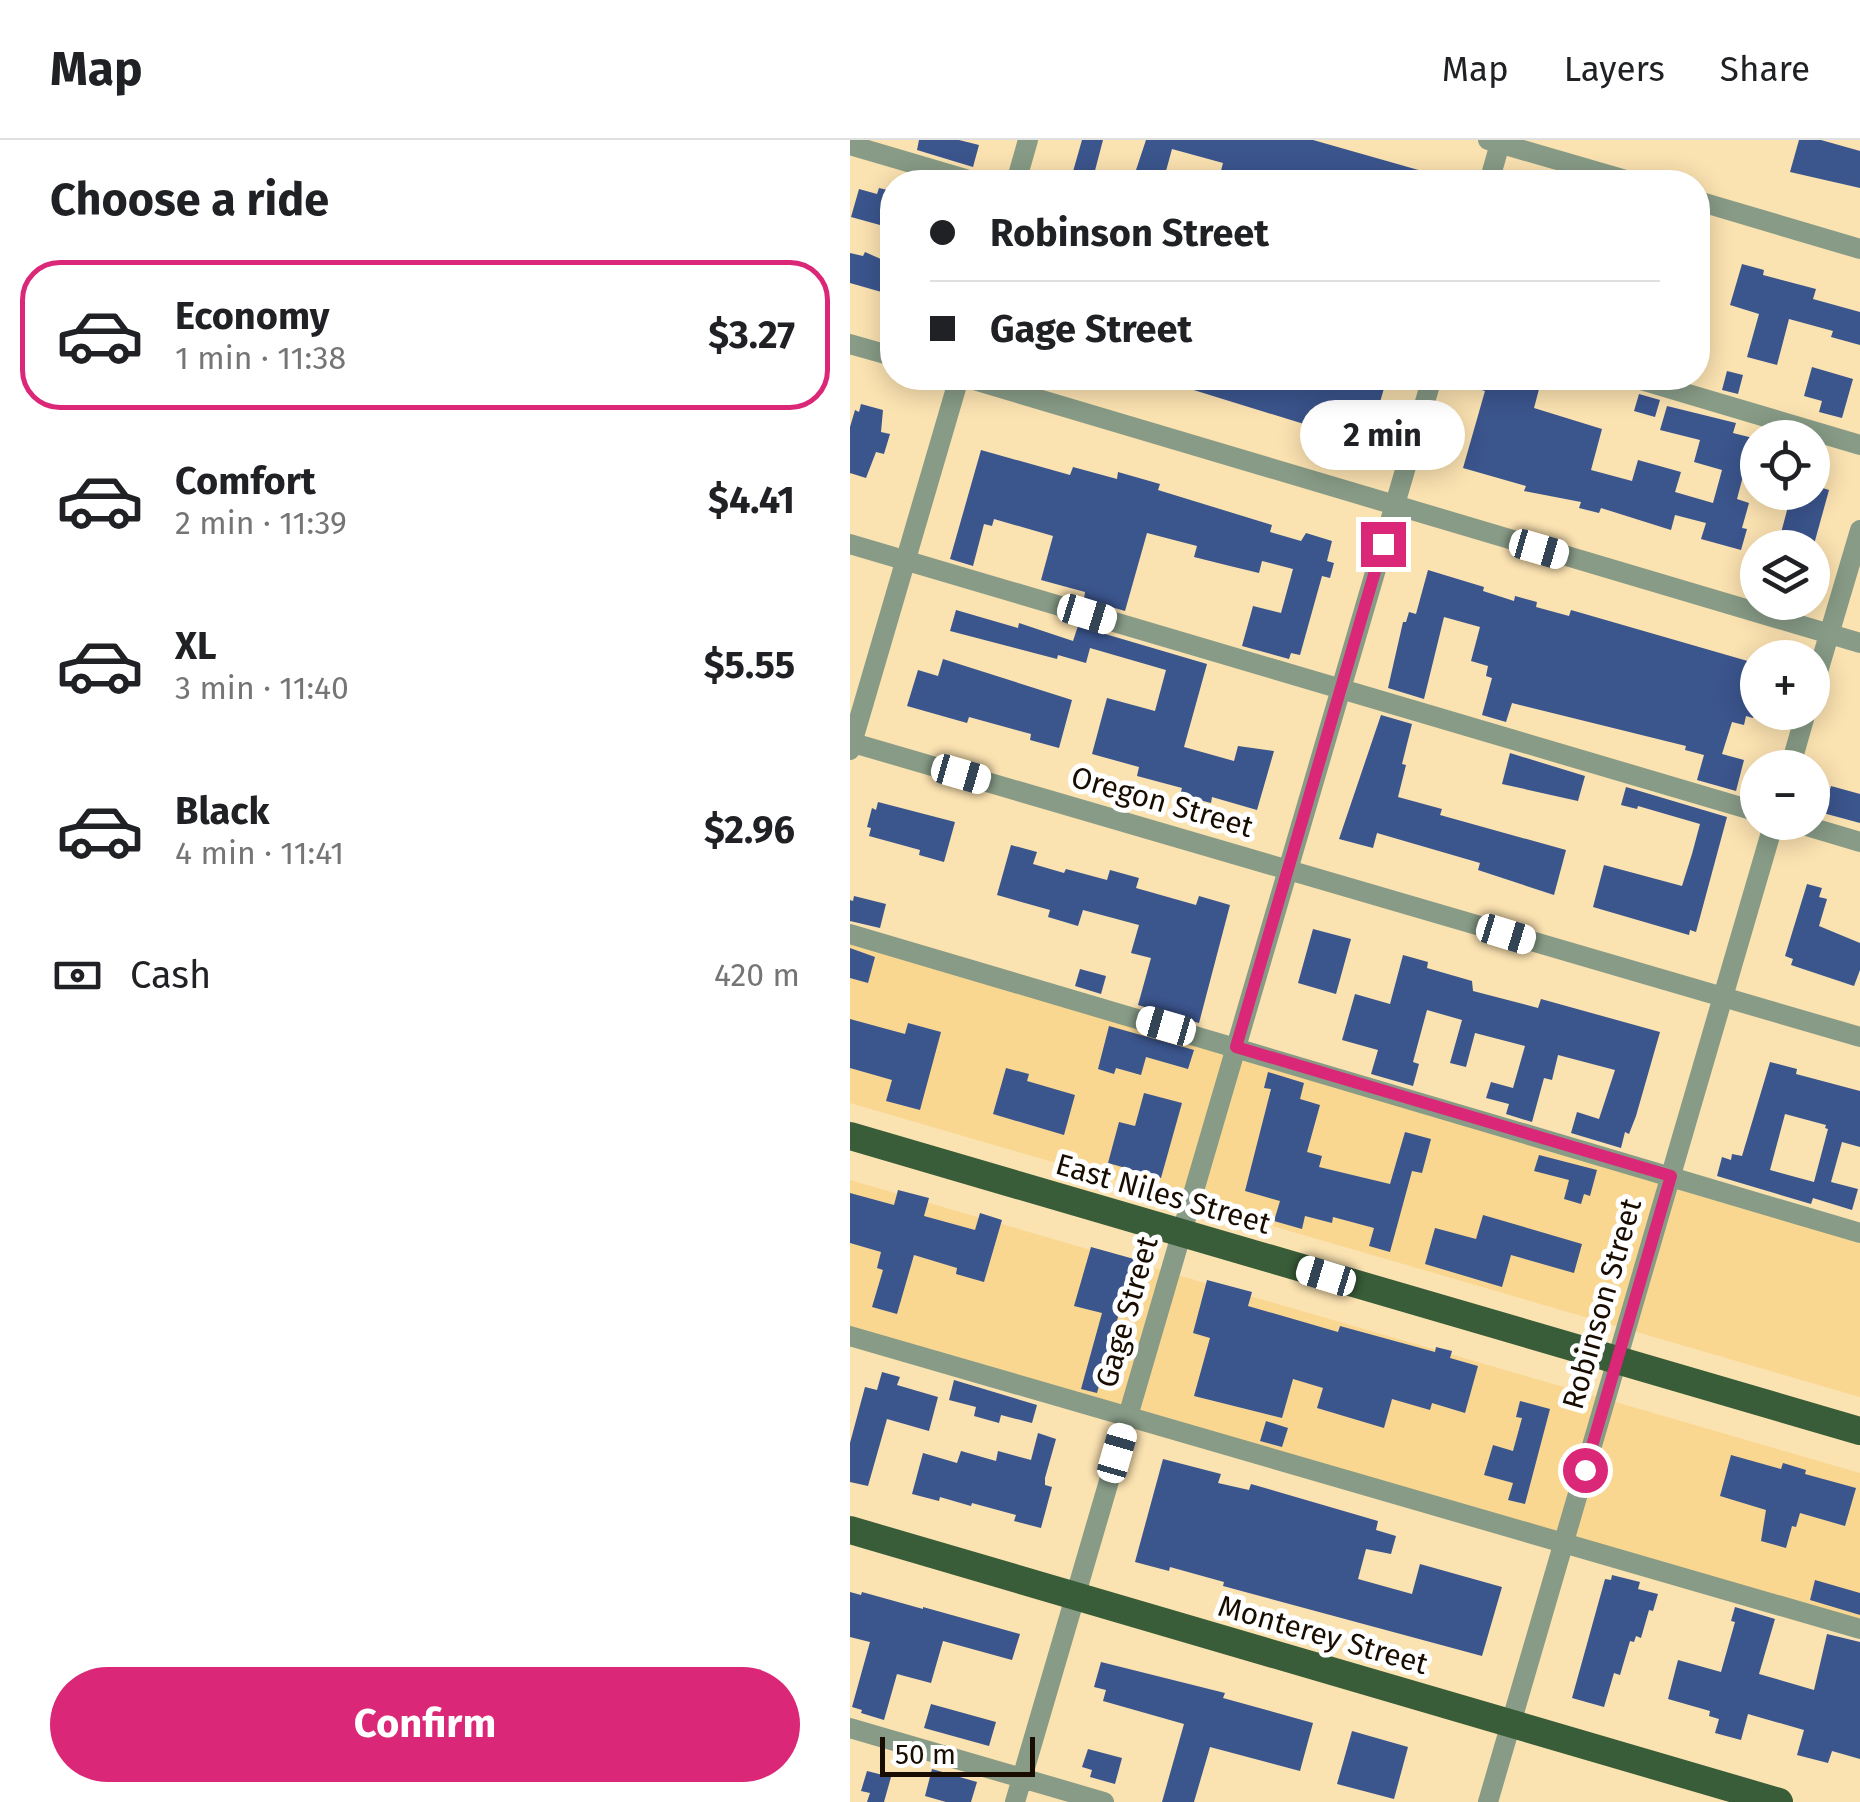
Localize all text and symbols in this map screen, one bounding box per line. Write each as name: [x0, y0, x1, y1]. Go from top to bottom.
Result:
text: Map: [50, 40, 143, 98]
text: Map: [1442, 48, 1509, 90]
text: Layers: [1564, 48, 1665, 90]
text: Share: [1720, 48, 1810, 90]
text: Choose a ride: [50, 173, 329, 227]
text: Robinson Street: [990, 210, 1269, 256]
icon: car: [55, 290, 145, 380]
text: Economy: [175, 293, 330, 339]
text: Gage Street: [990, 306, 1192, 352]
text: $3.27: [708, 312, 795, 358]
text: 1 min · 11:38: [175, 339, 346, 377]
callout: 2 min: [1300, 399, 1466, 469]
text: 2 min: [1343, 416, 1422, 454]
map controls: [1740, 420, 1830, 840]
button: locate: [1740, 420, 1830, 510]
icon: car: [55, 455, 145, 545]
text: Comfort: [175, 458, 316, 504]
text: $4.41: [708, 477, 795, 523]
text: 2 min · 11:39: [175, 504, 347, 542]
route end: [1361, 522, 1406, 567]
car: [1506, 526, 1572, 572]
button: layers: [1740, 530, 1830, 620]
car: [1054, 591, 1120, 637]
icon: car: [55, 620, 145, 710]
text: XL: [175, 623, 217, 669]
button: +: [1740, 640, 1830, 730]
text: $5.55: [704, 642, 795, 688]
text: 3 min · 11:40: [175, 669, 349, 707]
button: −: [1740, 750, 1830, 840]
car: [928, 751, 994, 797]
street label: Oregon Street: [1067, 759, 1257, 845]
icon: car: [55, 785, 145, 875]
text: Black: [175, 788, 270, 834]
text: $2.96: [704, 807, 795, 853]
text: 4 min · 11:41: [175, 834, 344, 872]
car: [1473, 911, 1539, 957]
icon: cash: [50, 948, 105, 1003]
text: Cash: [130, 952, 211, 998]
text: 420 m: [714, 956, 800, 994]
car: [1133, 1003, 1199, 1049]
street label: East Niles Street: [1051, 1146, 1275, 1242]
street label: Robinson Street: [1555, 1194, 1649, 1414]
street label: Gage Street: [1088, 1232, 1166, 1392]
car: [1293, 1253, 1359, 1299]
car: [1094, 1420, 1140, 1486]
route start: [1563, 1448, 1608, 1493]
street label: Monterey Street: [1214, 1588, 1432, 1682]
button: Confirm: [50, 1667, 800, 1782]
scale bar: [880, 1732, 1035, 1776]
text: 50 m: [895, 1738, 956, 1771]

